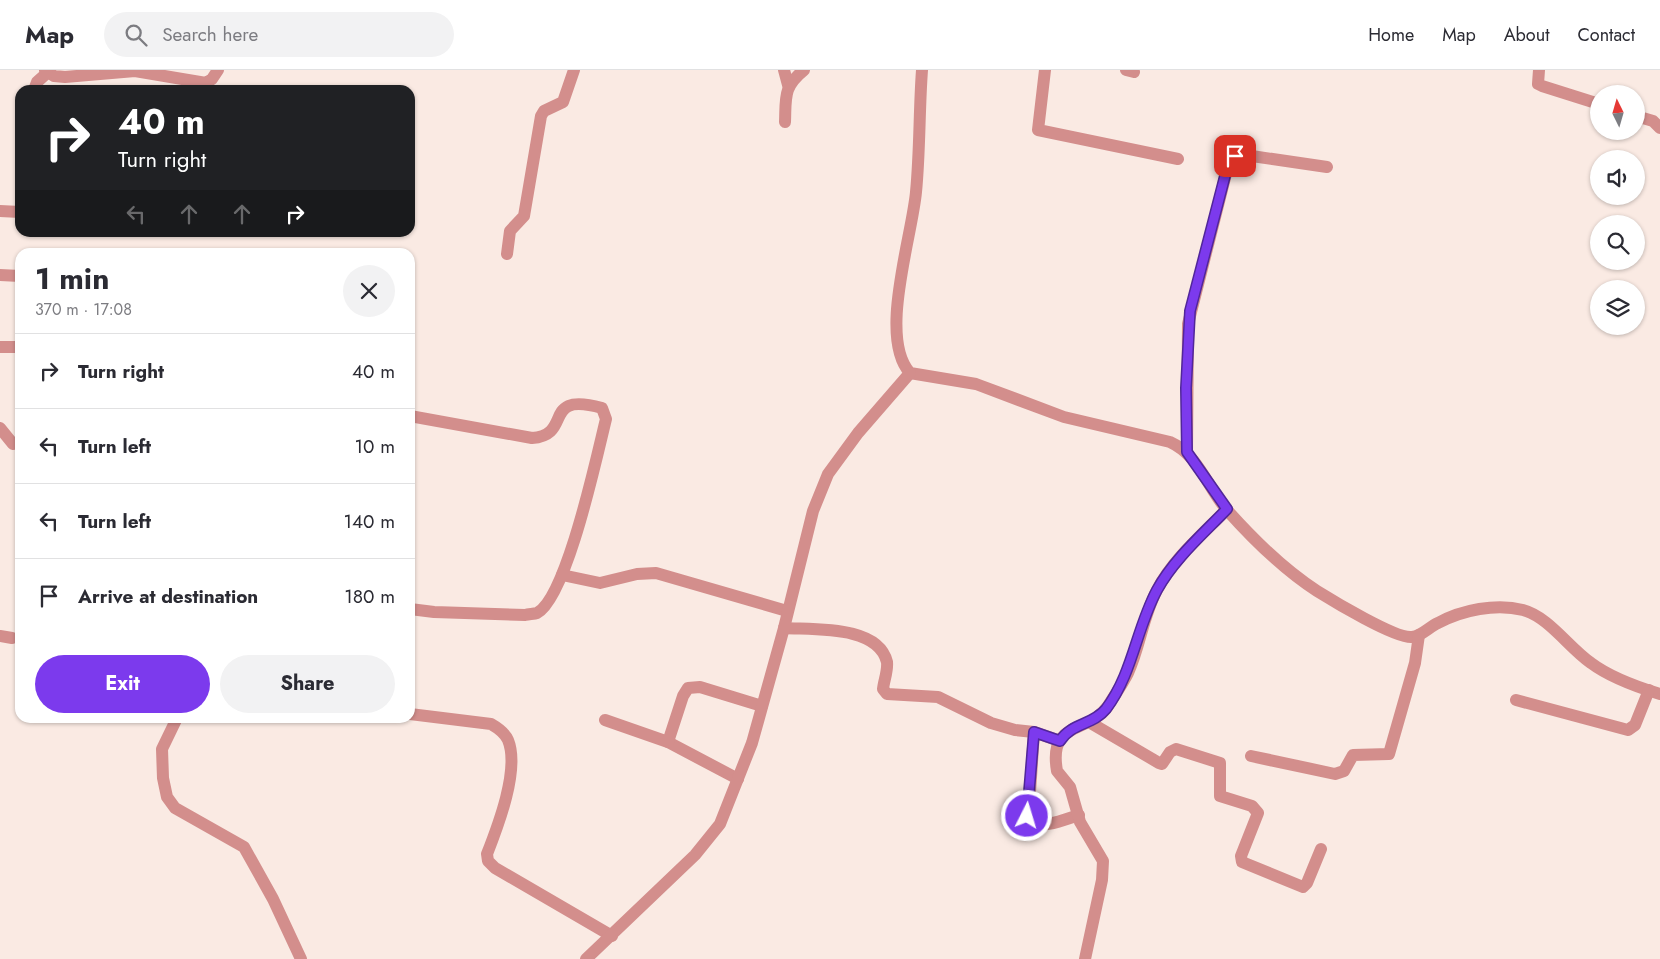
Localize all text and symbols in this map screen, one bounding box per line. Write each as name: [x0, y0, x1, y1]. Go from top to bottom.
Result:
search box: [104, 12, 454, 57]
text: Map: [25, 17, 74, 52]
icon: search: [122, 21, 150, 49]
text: Search here: [162, 21, 258, 48]
text: Home: [1368, 22, 1414, 48]
text: Map: [1442, 22, 1476, 48]
text: About: [1504, 22, 1549, 48]
text: Contact: [1577, 22, 1635, 48]
north arrow: [1590, 85, 1645, 140]
map controls: [1590, 85, 1645, 335]
text: 40 m: [118, 97, 205, 147]
icon: right: [35, 105, 100, 170]
pin: [1214, 135, 1256, 177]
icon: arrive: [1221, 142, 1249, 170]
text: Turn right: [118, 143, 206, 175]
button: sound: [1590, 150, 1645, 205]
icon: left: [122, 200, 150, 228]
icon: ahead: [175, 200, 203, 228]
icon: ahead: [228, 200, 256, 228]
icon: right: [281, 200, 309, 228]
button: search: [1590, 215, 1645, 270]
text: 1 min: [35, 257, 109, 300]
button: close: [343, 265, 395, 317]
button: layers: [1590, 280, 1645, 335]
text: 370 m · 17:08: [35, 298, 132, 321]
icon: right: [35, 357, 63, 385]
text: Turn right: [78, 358, 164, 385]
text: 40 m: [352, 358, 395, 385]
icon: left: [35, 432, 63, 460]
text: Turn left: [78, 433, 151, 460]
text: 10 m: [355, 433, 395, 460]
icon: left: [35, 507, 63, 535]
text: Turn left: [78, 508, 151, 535]
text: 140 m: [343, 508, 395, 535]
icon: arrive: [35, 582, 63, 610]
text: Arrive at destination: [78, 583, 258, 610]
text: 180 m: [344, 583, 395, 610]
button: Exit: [35, 655, 210, 713]
button: Share: [220, 655, 395, 713]
position arrow: [1000, 789, 1052, 841]

